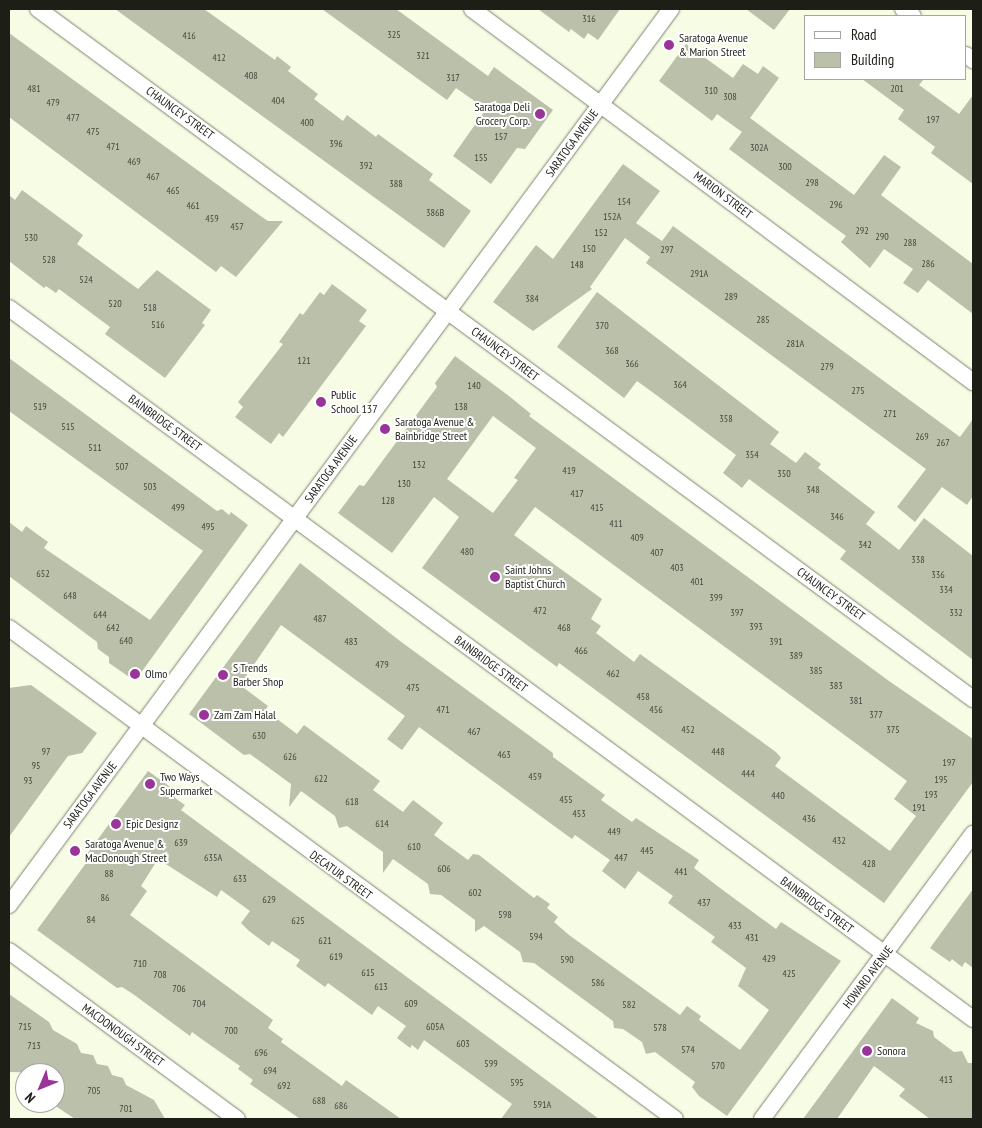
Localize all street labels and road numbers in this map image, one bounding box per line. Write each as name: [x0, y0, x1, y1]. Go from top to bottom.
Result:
street label: CHAUNCEY STREET: [143, 83, 217, 143]
street label: SARATOGA AVENUE: [542, 106, 602, 180]
street label: MARION STREET: [691, 168, 755, 222]
street label: CHAUNCEY STREET: [468, 324, 542, 384]
street label: BAINBRIDGE STREET: [126, 392, 204, 454]
street label: SARATOGA AVENUE: [301, 432, 361, 506]
street label: CHAUNCEY STREET: [794, 564, 868, 624]
street label: BAINBRIDGE STREET: [452, 633, 530, 695]
street label: SARATOGA AVENUE: [60, 758, 120, 832]
street label: DECATUR STREET: [307, 848, 375, 902]
street label: BAINBRIDGE STREET: [778, 874, 856, 936]
street label: HOWARD AVENUE: [840, 943, 896, 1011]
street label: MACDONOUGH STREET: [79, 1001, 167, 1069]

